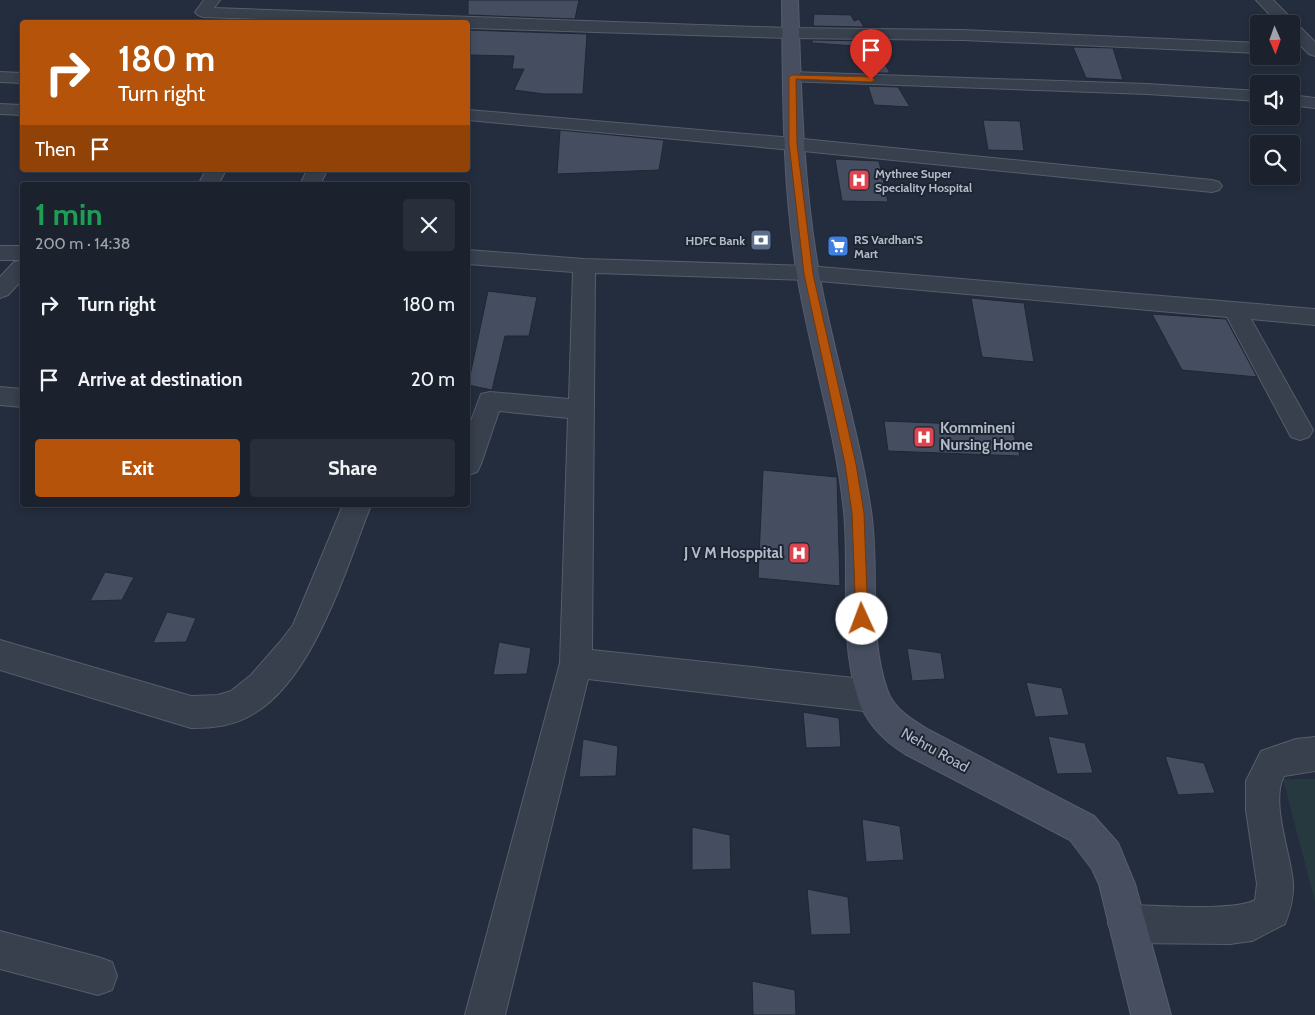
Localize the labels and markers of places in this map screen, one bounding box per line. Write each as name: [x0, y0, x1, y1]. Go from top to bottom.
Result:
pin: [850, 29, 892, 80]
place label: Mythree Super Speciality Hospital: [875, 166, 972, 195]
hospital icon: Mythree Super Speciality Hospital: [847, 168, 871, 192]
bank icon: HDFC Bank: [749, 228, 773, 252]
place label: RS Vardhan'S Mart: [854, 232, 923, 261]
place label: HDFC Bank: [685, 233, 745, 248]
supermarket icon: RS Vardhan'S Mart: [826, 234, 850, 258]
place label: Kommineni Nursing Home: [940, 419, 1033, 454]
hospital icon: Kommineni Nursing Home: [912, 425, 936, 449]
hospital icon: J V M Hosppital: [787, 541, 811, 565]
place label: J V M Hosppital: [683, 544, 783, 562]

